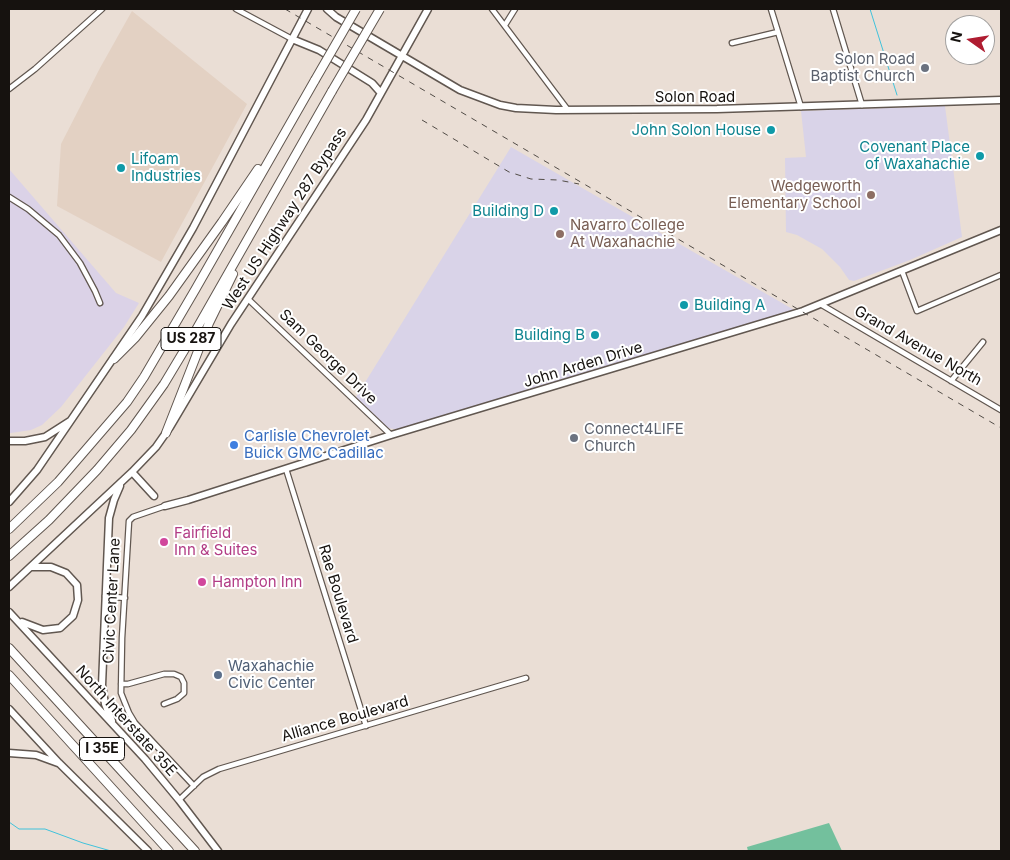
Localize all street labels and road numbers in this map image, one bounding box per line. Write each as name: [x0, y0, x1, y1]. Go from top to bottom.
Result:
street label: Solon Road: [655, 88, 735, 106]
street label: West US Highway 287 Bypass: [219, 124, 351, 314]
street label: Grand Avenue North: [851, 302, 985, 390]
street label: Sam George Drive: [275, 306, 381, 408]
road number: US 287: [161, 328, 221, 350]
street label: John Arden Drive: [521, 338, 645, 392]
street label: Civic Center Lane: [100, 538, 124, 664]
street label: Rae Boulevard: [314, 543, 362, 645]
street label: North Interstate 35E: [72, 662, 180, 780]
street label: Alliance Boulevard: [279, 692, 411, 746]
road number: I 35E: [80, 738, 124, 761]

